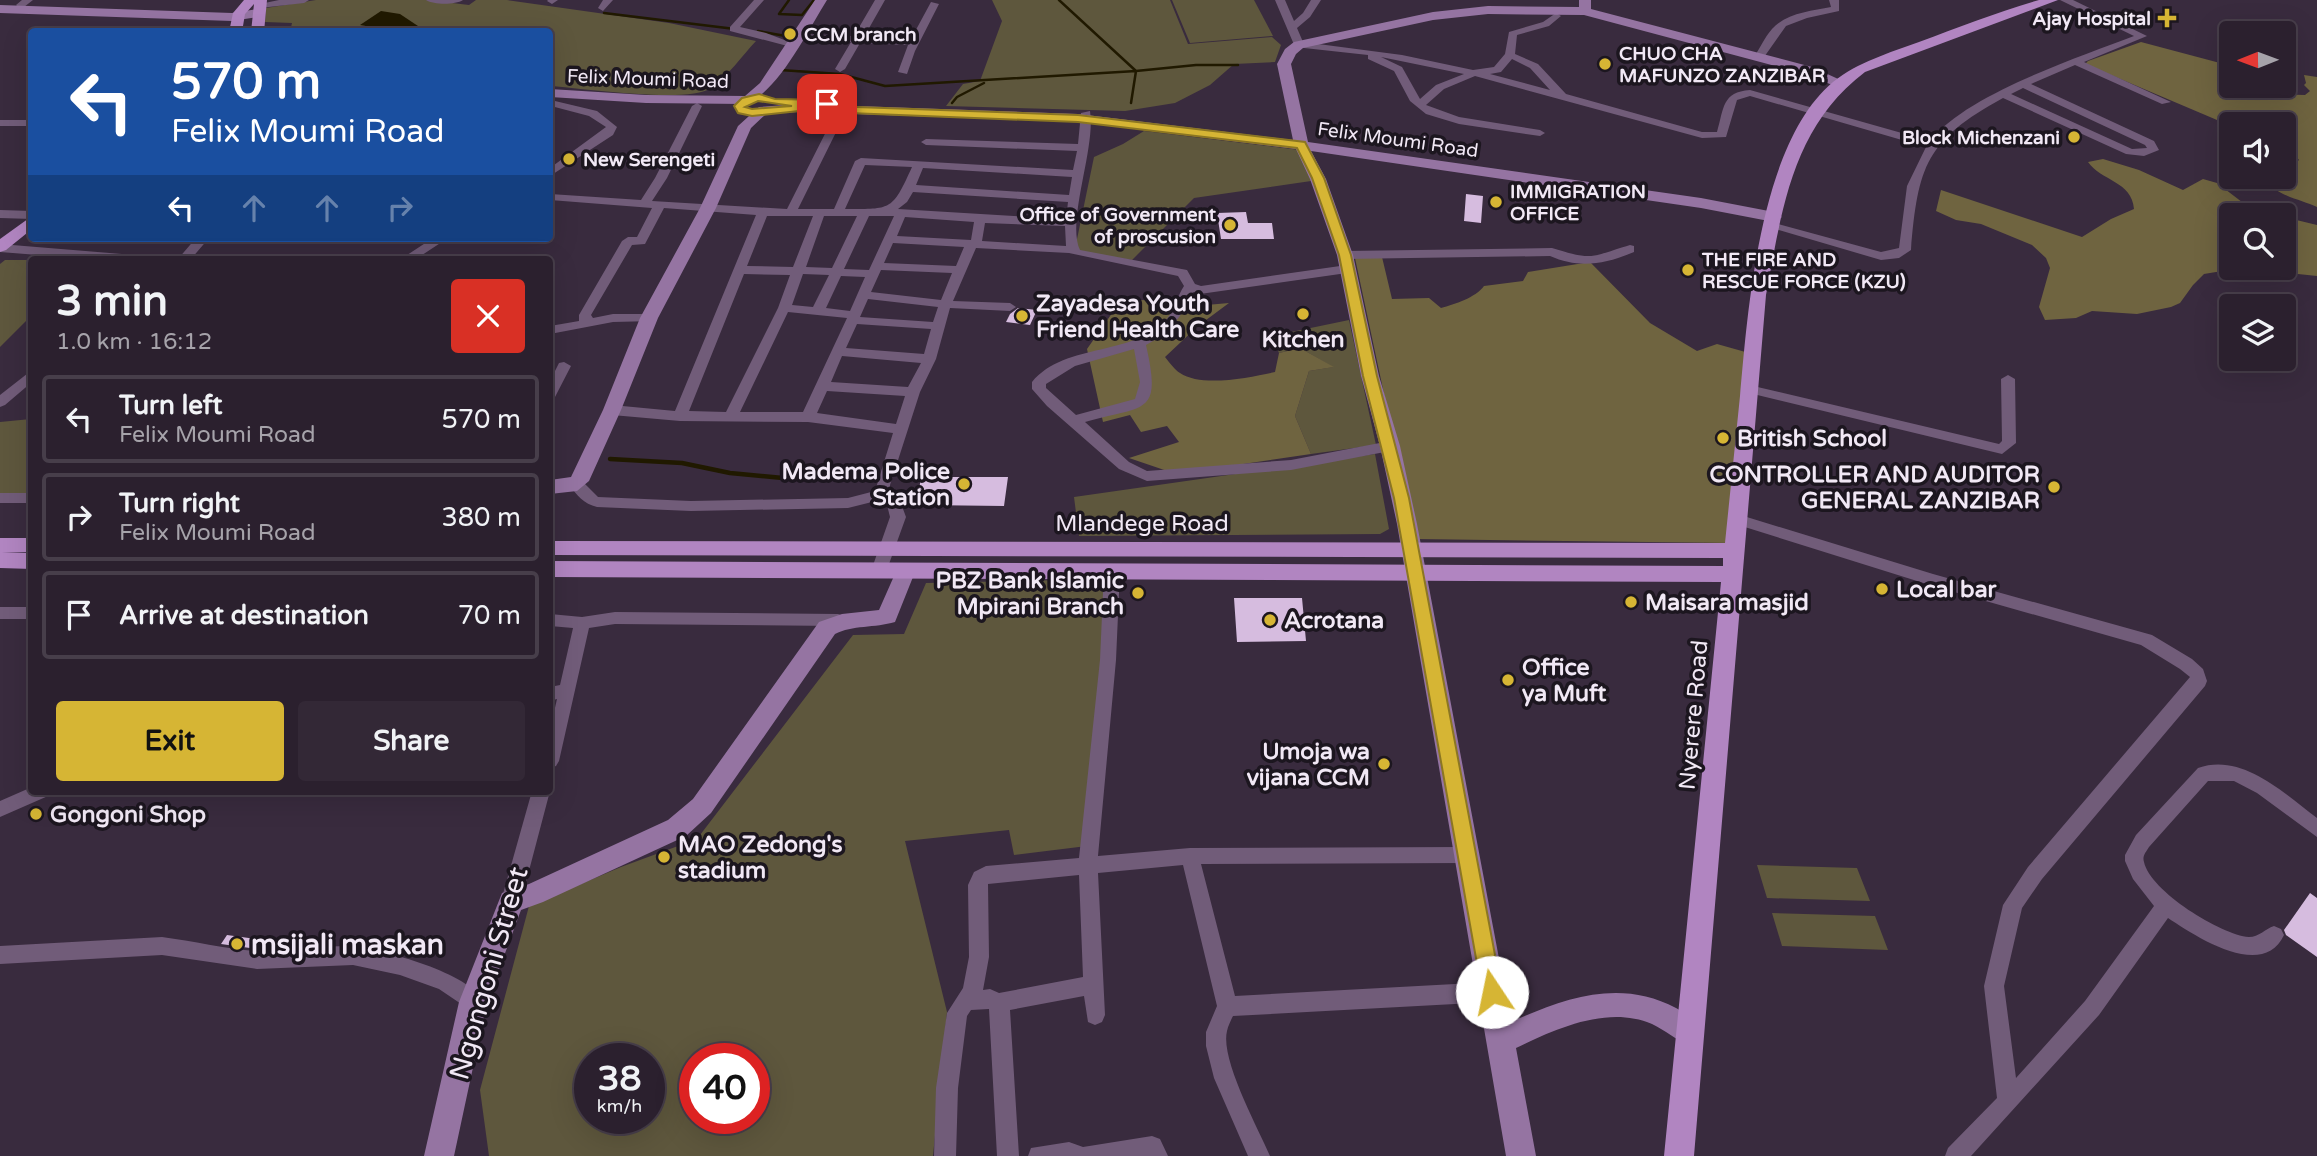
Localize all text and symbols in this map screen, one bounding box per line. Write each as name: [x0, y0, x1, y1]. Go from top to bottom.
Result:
place label: Ajay Hospital: [2032, 8, 2151, 31]
marker: Ajay Hospital: [2157, 8, 2177, 28]
north arrow: [2219, 21, 2296, 98]
map controls: [2219, 21, 2296, 371]
place label: CCM branch: [804, 24, 917, 46]
marker: CCM branch: [782, 26, 798, 42]
place label: CHUO CHA MAFUNZO ZANZIBAR: [1619, 43, 1825, 87]
text: 570 m: [171, 53, 321, 112]
icon: left: [56, 56, 147, 147]
marker: CHUO CHA MAFUNZO ZANZIBAR: [1597, 56, 1613, 72]
street label: Felix Moumi Road: [566, 65, 729, 93]
pin: [797, 74, 857, 134]
icon: arrive: [808, 85, 846, 123]
button: sound: [2219, 112, 2296, 189]
text: Felix Moumi Road: [171, 113, 444, 151]
street label: Felix Moumi Road: [1316, 118, 1480, 162]
place label: Block Michenzani: [1902, 127, 2060, 149]
marker: Block Michenzani: [2066, 129, 2082, 145]
place label: New Serengeti: [583, 149, 715, 172]
marker: New Serengeti: [561, 151, 577, 167]
place label: IMMIGRATION OFFICE: [1510, 181, 1646, 225]
icon: left: [162, 189, 200, 227]
icon: ahead: [235, 189, 273, 227]
icon: ahead: [308, 189, 346, 227]
icon: right: [381, 189, 419, 227]
marker: IMMIGRATION OFFICE: [1488, 194, 1504, 210]
button: search: [2219, 203, 2296, 280]
place label: Office of Government of proscusion: [1019, 204, 1217, 249]
marker: Office of Government of proscusion: [1222, 217, 1238, 233]
place label: THE FIRE AND RESCUE FORCE (KZU): [1701, 249, 1906, 293]
marker: THE FIRE AND RESCUE FORCE (KZU): [1680, 262, 1696, 278]
text: 3 min: [56, 276, 168, 327]
button: close: [451, 279, 525, 353]
place label: Zayadesa Youth Friend Health Care: [1036, 290, 1239, 344]
button: layers: [2219, 294, 2296, 371]
marker: Kitchen: [1295, 306, 1311, 322]
marker: Zayadesa Youth Friend Health Care: [1014, 308, 1030, 324]
place label: Kitchen: [1261, 326, 1345, 354]
text: 1.0 km · 16:12: [56, 328, 212, 356]
text: Turn left: [119, 390, 222, 421]
icon: left: [60, 400, 98, 438]
text: 570 m: [441, 404, 521, 435]
text: Felix Moumi Road: [119, 421, 315, 449]
place label: British School: [1737, 425, 1887, 453]
marker: British School: [1715, 430, 1731, 446]
place label: Madema Police Station: [782, 458, 950, 512]
place label: CONTROLLER AND AUDITOR GENERAL ZANZIBAR: [1709, 461, 2040, 515]
marker: Madema Police Station: [956, 476, 972, 492]
marker: CONTROLLER AND AUDITOR GENERAL ZANZIBAR: [2046, 479, 2062, 495]
text: Turn right: [119, 488, 240, 519]
icon: right: [60, 498, 98, 536]
text: 380 m: [441, 502, 521, 533]
street label: Mlandege Road: [1055, 510, 1229, 538]
text: Felix Moumi Road: [119, 519, 315, 547]
place label: PBZ Bank Islamic Mpirani Branch: [935, 567, 1124, 621]
place label: Local bar: [1896, 576, 1998, 604]
marker: Local bar: [1874, 581, 1890, 597]
marker: PBZ Bank Islamic Mpirani Branch: [1130, 585, 1146, 601]
place label: Maisara masjid: [1645, 589, 1809, 617]
marker: Maisara masjid: [1623, 594, 1639, 610]
icon: arrive: [60, 596, 98, 634]
text: Arrive at destination: [119, 600, 369, 631]
text: 70 m: [458, 600, 521, 631]
place label: Acrotana: [1284, 607, 1384, 635]
marker: Acrotana: [1262, 612, 1278, 628]
street label: Nyerere Road: [1674, 639, 1714, 791]
place label: Office ya Muft: [1522, 654, 1607, 708]
marker: Office ya Muft: [1500, 672, 1516, 688]
button: Exit: [56, 701, 284, 781]
button: Share: [298, 701, 525, 781]
place label: Umoja wa vijana CCM: [1247, 738, 1370, 792]
marker: Umoja wa vijana CCM: [1376, 756, 1392, 772]
place label: Gongoni Shop: [50, 801, 206, 829]
marker: Gongoni Shop: [28, 806, 44, 822]
place label: MAO Zedong's stadium: [678, 831, 843, 885]
marker: MAO Zedong's stadium: [656, 849, 672, 865]
street label: Ngongoni Street: [442, 863, 536, 1084]
place label: msijali maskan: [251, 928, 444, 962]
marker: msijali maskan: [229, 936, 245, 952]
position arrow: [1455, 955, 1529, 1029]
speed limit sign: 40: [679, 1043, 770, 1134]
text: 38: [598, 1058, 641, 1100]
text: km/h: [597, 1095, 642, 1117]

